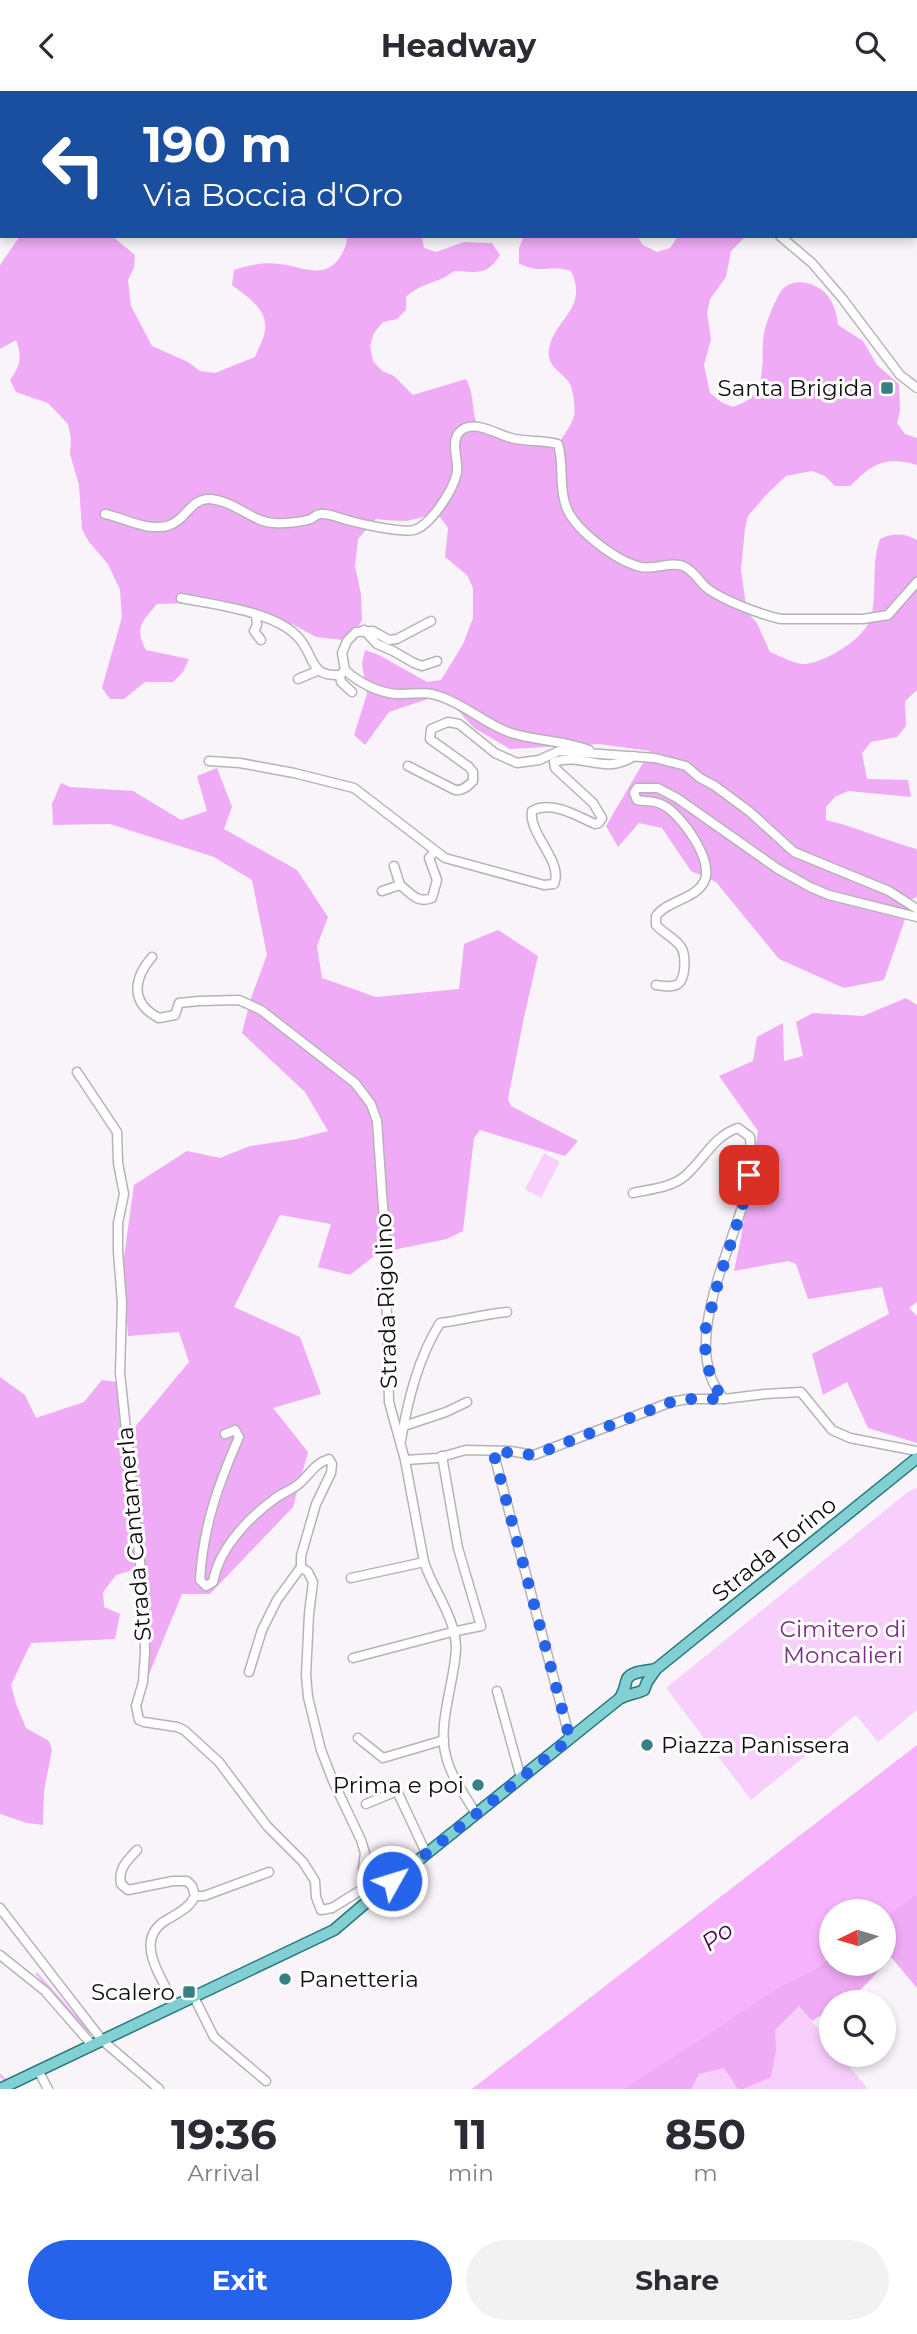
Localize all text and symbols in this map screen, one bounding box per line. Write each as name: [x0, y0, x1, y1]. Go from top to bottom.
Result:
text: Headway: [381, 26, 536, 65]
icon: back: [28, 27, 66, 65]
icon: search: [851, 27, 889, 65]
text: 190 m: [143, 115, 292, 174]
icon: left: [28, 119, 119, 210]
text: Via Boccia d'Oro: [143, 175, 403, 214]
place label: Santa Brigida: [718, 374, 873, 402]
marker: Santa Brigida: [879, 380, 895, 396]
pin: [719, 1145, 779, 1205]
icon: arrive: [730, 1156, 768, 1194]
street label: Strada Rigolino: [369, 1213, 403, 1389]
street label: Strada Cantamerla: [111, 1426, 157, 1642]
street label: Strada Torino: [706, 1490, 842, 1608]
park label: Cimitero di Moncalieri: [780, 1615, 906, 1669]
place label: Piazza Panissera: [661, 1731, 850, 1759]
marker: Piazza Panissera: [639, 1737, 655, 1753]
place label: Prima e poi: [333, 1771, 464, 1799]
marker: Prima e poi: [470, 1777, 486, 1793]
position arrow: [355, 1844, 429, 1918]
north arrow: [819, 1899, 896, 1976]
map controls: [819, 1899, 896, 2067]
water label: Po: [696, 1915, 738, 1957]
place label: Panetteria: [299, 1965, 419, 1993]
marker: Panetteria: [277, 1971, 293, 1987]
place label: Scalero: [91, 1978, 175, 2006]
marker: Scalero: [181, 1984, 197, 2000]
button: search: [819, 1990, 896, 2067]
text: 19:36: [171, 2108, 277, 2160]
text: 11: [454, 2108, 487, 2160]
text: 850: [665, 2108, 746, 2160]
text: Arrival: [188, 2159, 260, 2187]
text: min: [448, 2159, 494, 2187]
text: m: [693, 2159, 718, 2187]
button: Exit: [28, 2240, 452, 2320]
button: Share: [466, 2240, 889, 2320]

